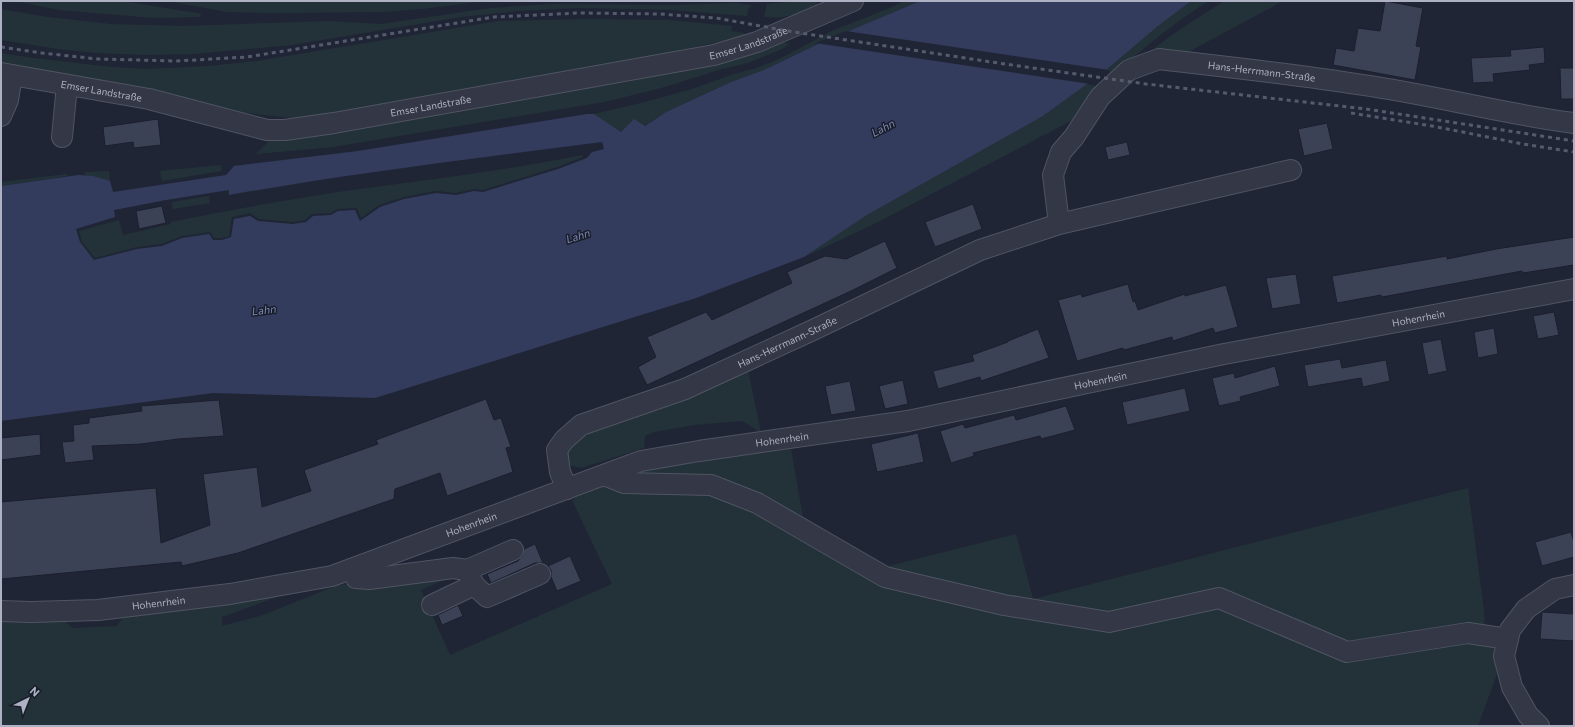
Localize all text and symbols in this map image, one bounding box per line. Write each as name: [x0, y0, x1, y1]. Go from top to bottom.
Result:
street label: Emser Landstraße: [708, 24, 789, 62]
street label: Hans-Herrmann-Straße: [1207, 59, 1316, 84]
street label: Emser Landstraße: [60, 78, 143, 104]
street label: Emser Landstraße: [389, 93, 472, 119]
water label: Lahn: [869, 116, 897, 139]
water label: Lahn: [564, 226, 592, 246]
water label: Lahn: [251, 302, 277, 317]
street label: Hohenrhein: [1391, 307, 1446, 329]
street label: Hans-Herrmann-Straße: [736, 314, 839, 370]
street label: Hohenrhein: [1073, 369, 1128, 392]
street label: Hohenrhein: [755, 429, 809, 449]
street label: Hohenrhein: [444, 509, 498, 539]
street label: Hohenrhein: [131, 593, 186, 612]
north arrow: [8, 679, 48, 719]
text: N: [28, 684, 43, 699]

